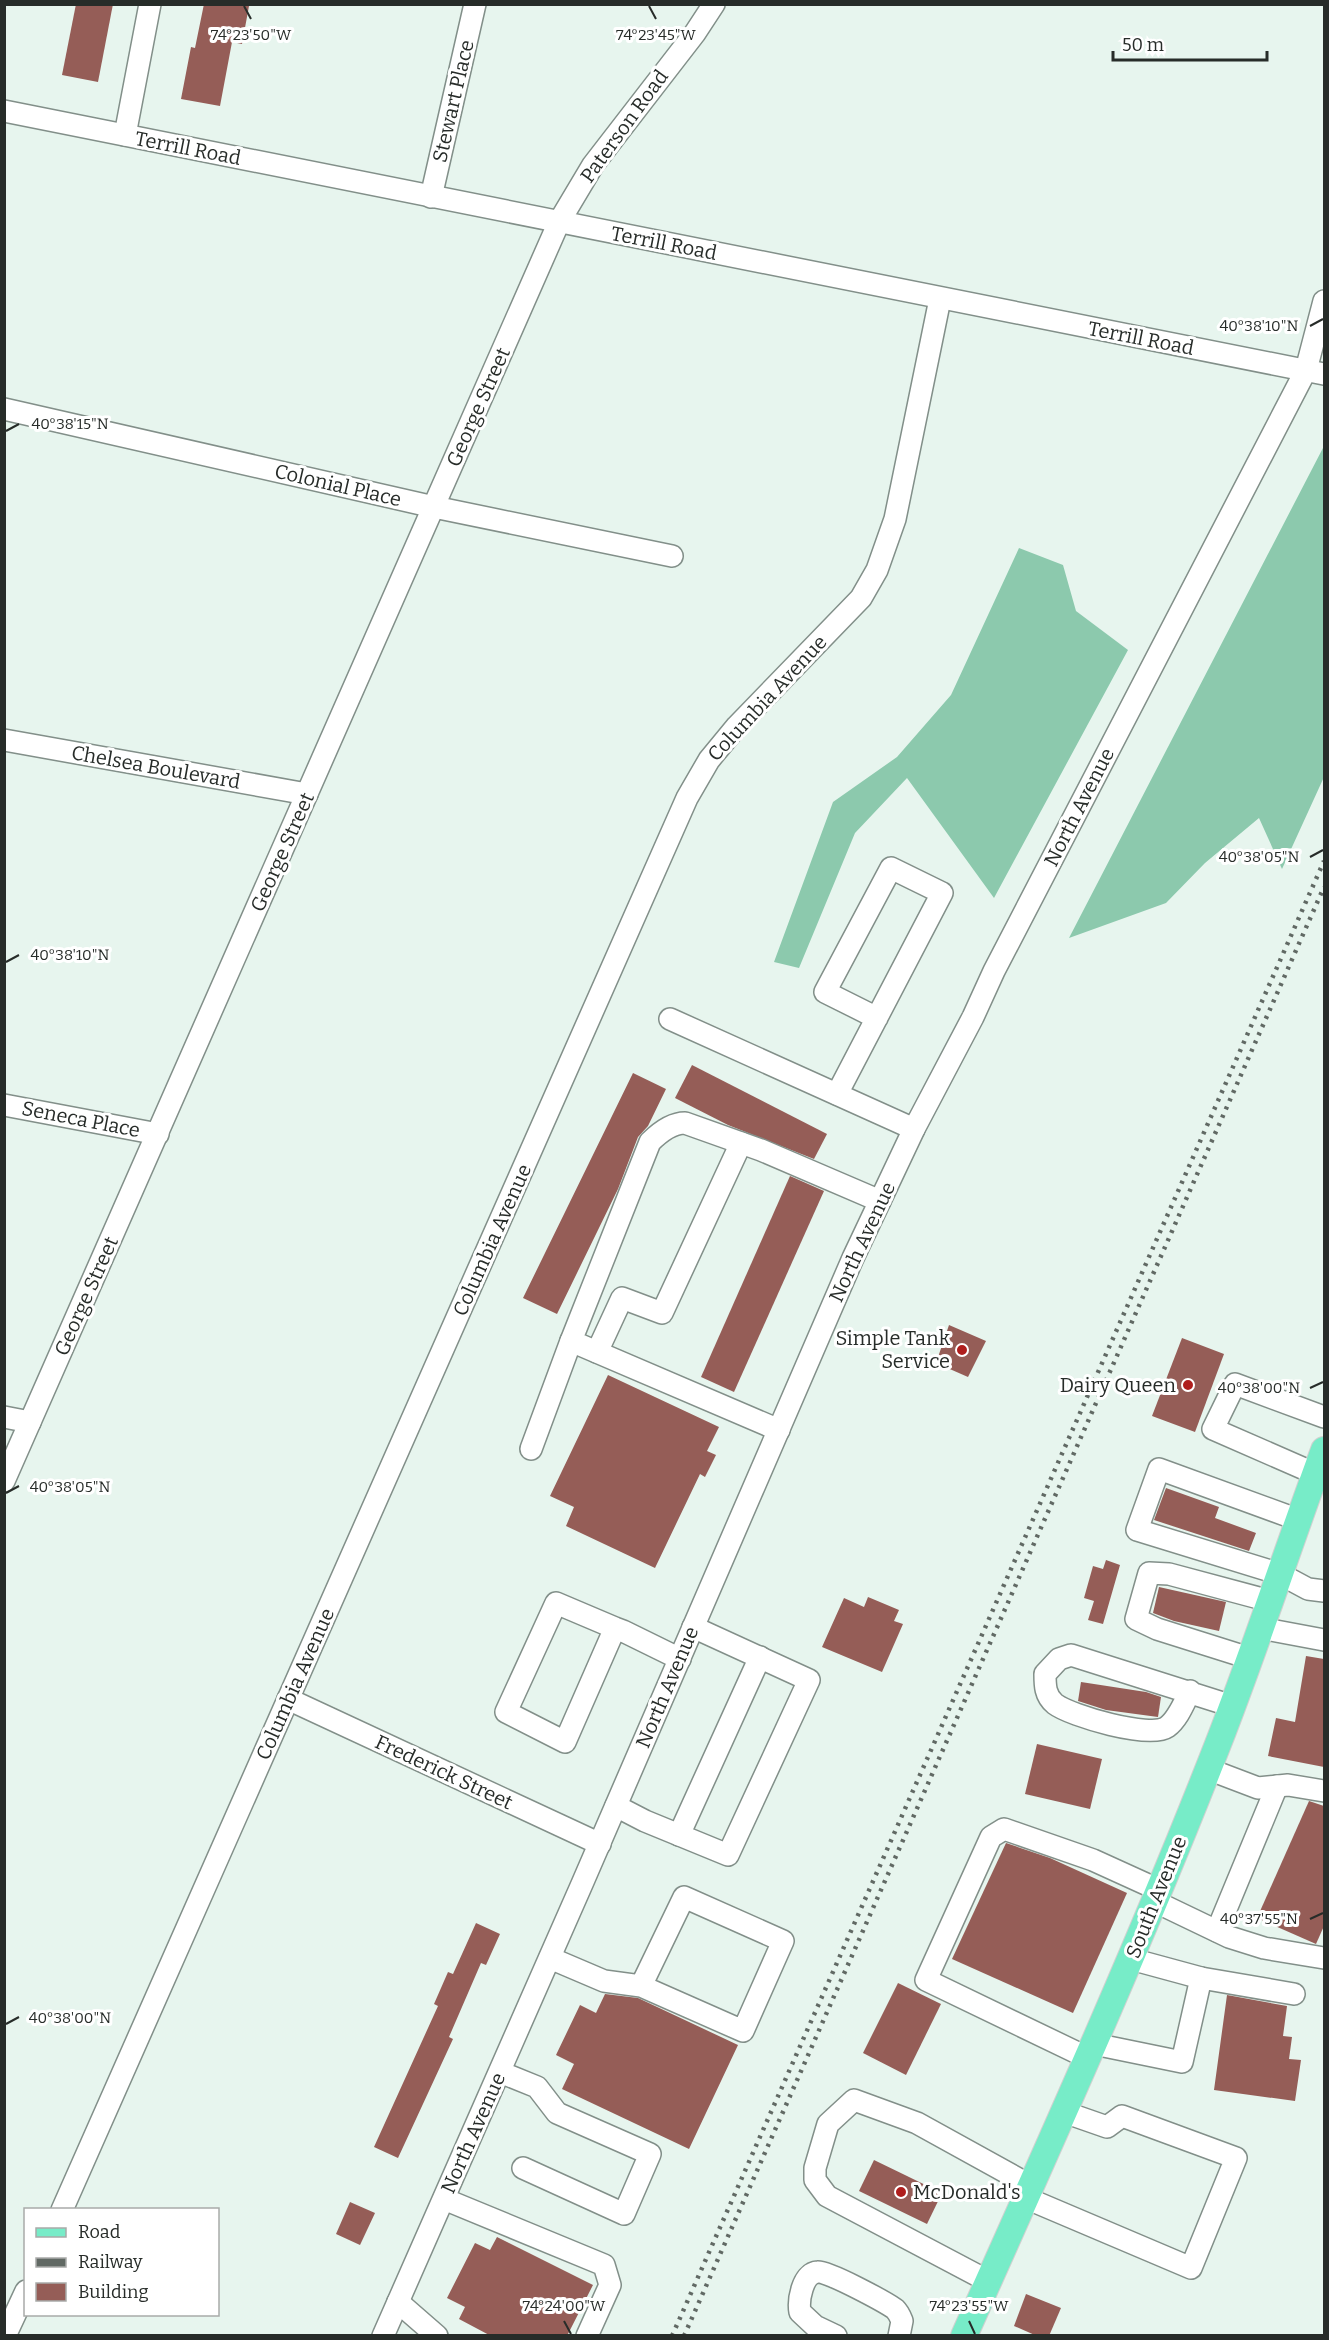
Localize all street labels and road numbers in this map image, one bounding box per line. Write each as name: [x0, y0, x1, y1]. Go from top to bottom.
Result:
street label: Stewart Place: [427, 37, 479, 165]
street label: Paterson Road: [575, 65, 673, 187]
street label: Terrill Road: [133, 126, 243, 170]
street label: Terrill Road: [609, 221, 719, 265]
street label: Terrill Road: [1086, 316, 1196, 360]
street label: George Street: [441, 344, 515, 470]
street label: Colonial Place: [272, 459, 404, 511]
street label: Columbia Avenue: [702, 630, 832, 766]
street label: Chelsea Boulevard: [70, 740, 242, 794]
street label: North Avenue: [1039, 744, 1119, 870]
street label: George Street: [245, 789, 319, 915]
street label: Seneca Place: [20, 1096, 142, 1142]
street label: Columbia Avenue: [448, 1160, 536, 1320]
street label: North Avenue: [824, 1178, 900, 1306]
street label: George Street: [49, 1233, 123, 1359]
street label: Columbia Avenue: [251, 1604, 339, 1764]
street label: North Avenue: [631, 1623, 703, 1751]
street label: Frederick Street: [371, 1730, 517, 1814]
street label: South Avenue: [1121, 1832, 1191, 1962]
street label: North Avenue: [436, 2069, 510, 2197]

